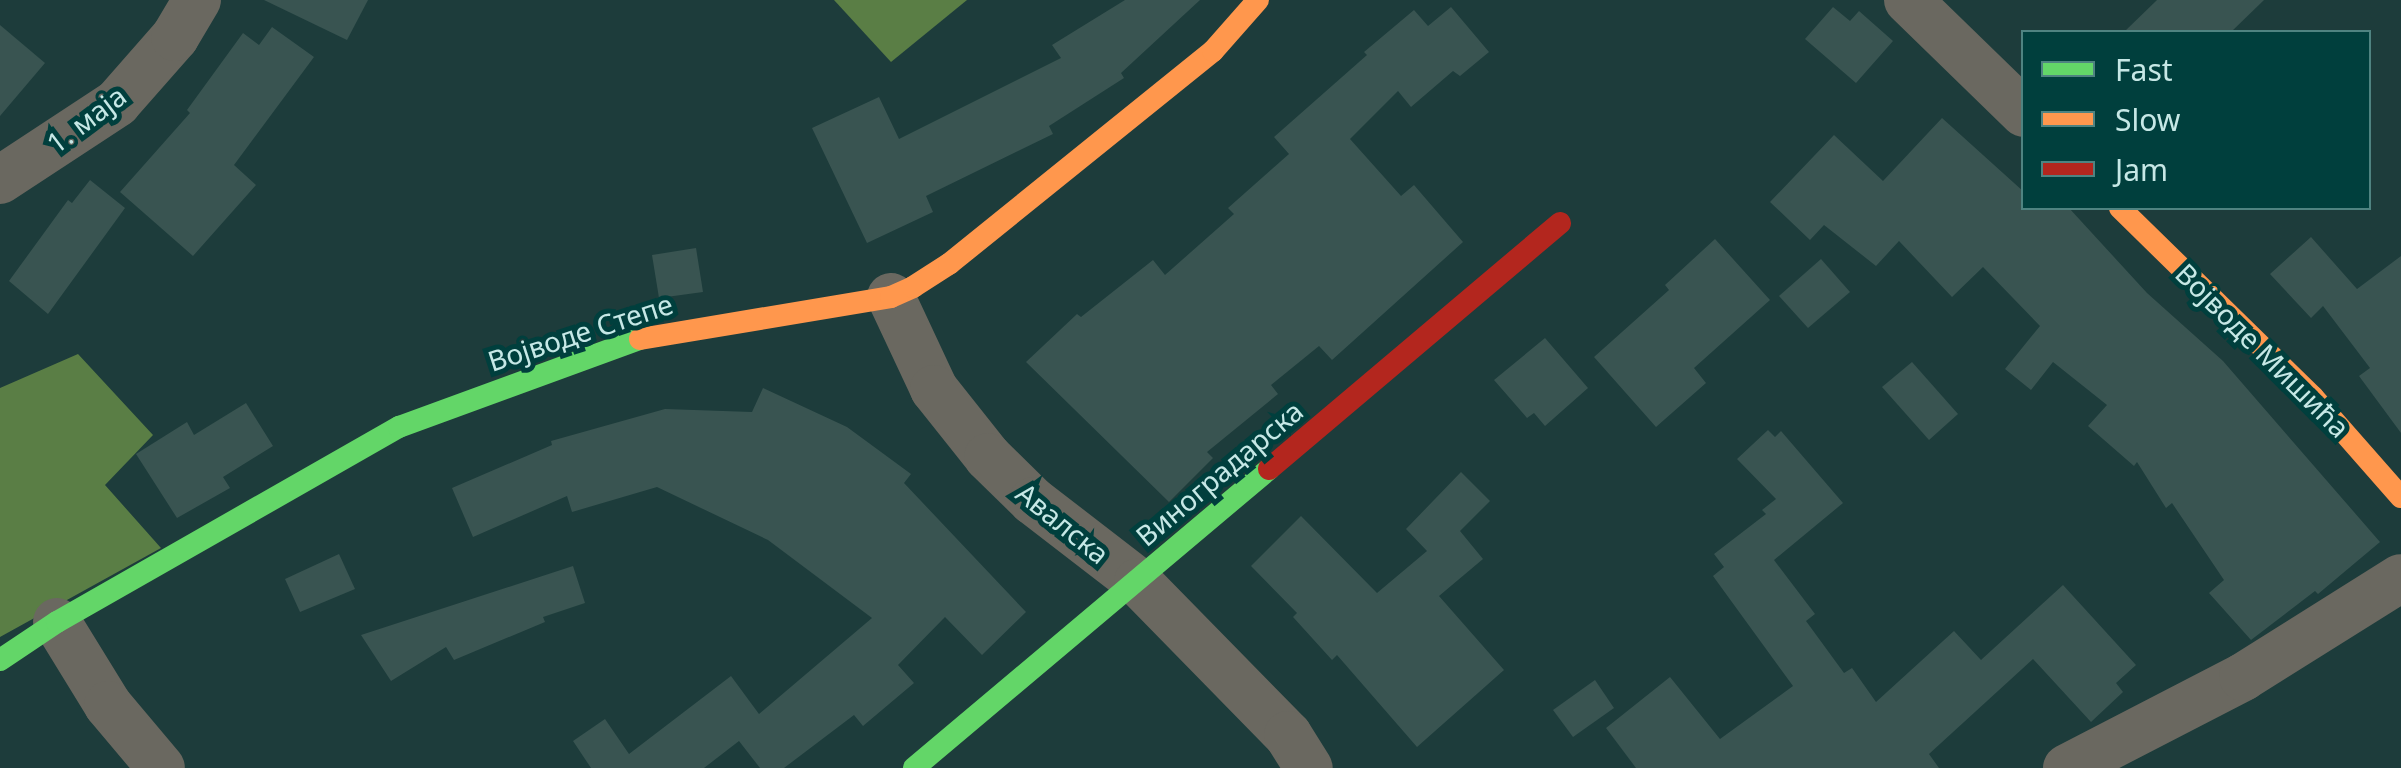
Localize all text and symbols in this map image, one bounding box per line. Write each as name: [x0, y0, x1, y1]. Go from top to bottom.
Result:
legend: [2021, 30, 2371, 210]
text: Fast: [2115, 49, 2173, 90]
street label: 1. маја: [40, 78, 132, 160]
text: Slow: [2115, 99, 2180, 140]
text: Jam: [2115, 149, 2168, 190]
street label: Војводе Мишића: [2169, 256, 2357, 444]
street label: Војводе Степе: [483, 286, 677, 378]
street label: Виноградарска: [1129, 393, 1309, 553]
street label: Авалска: [1010, 476, 1116, 570]

